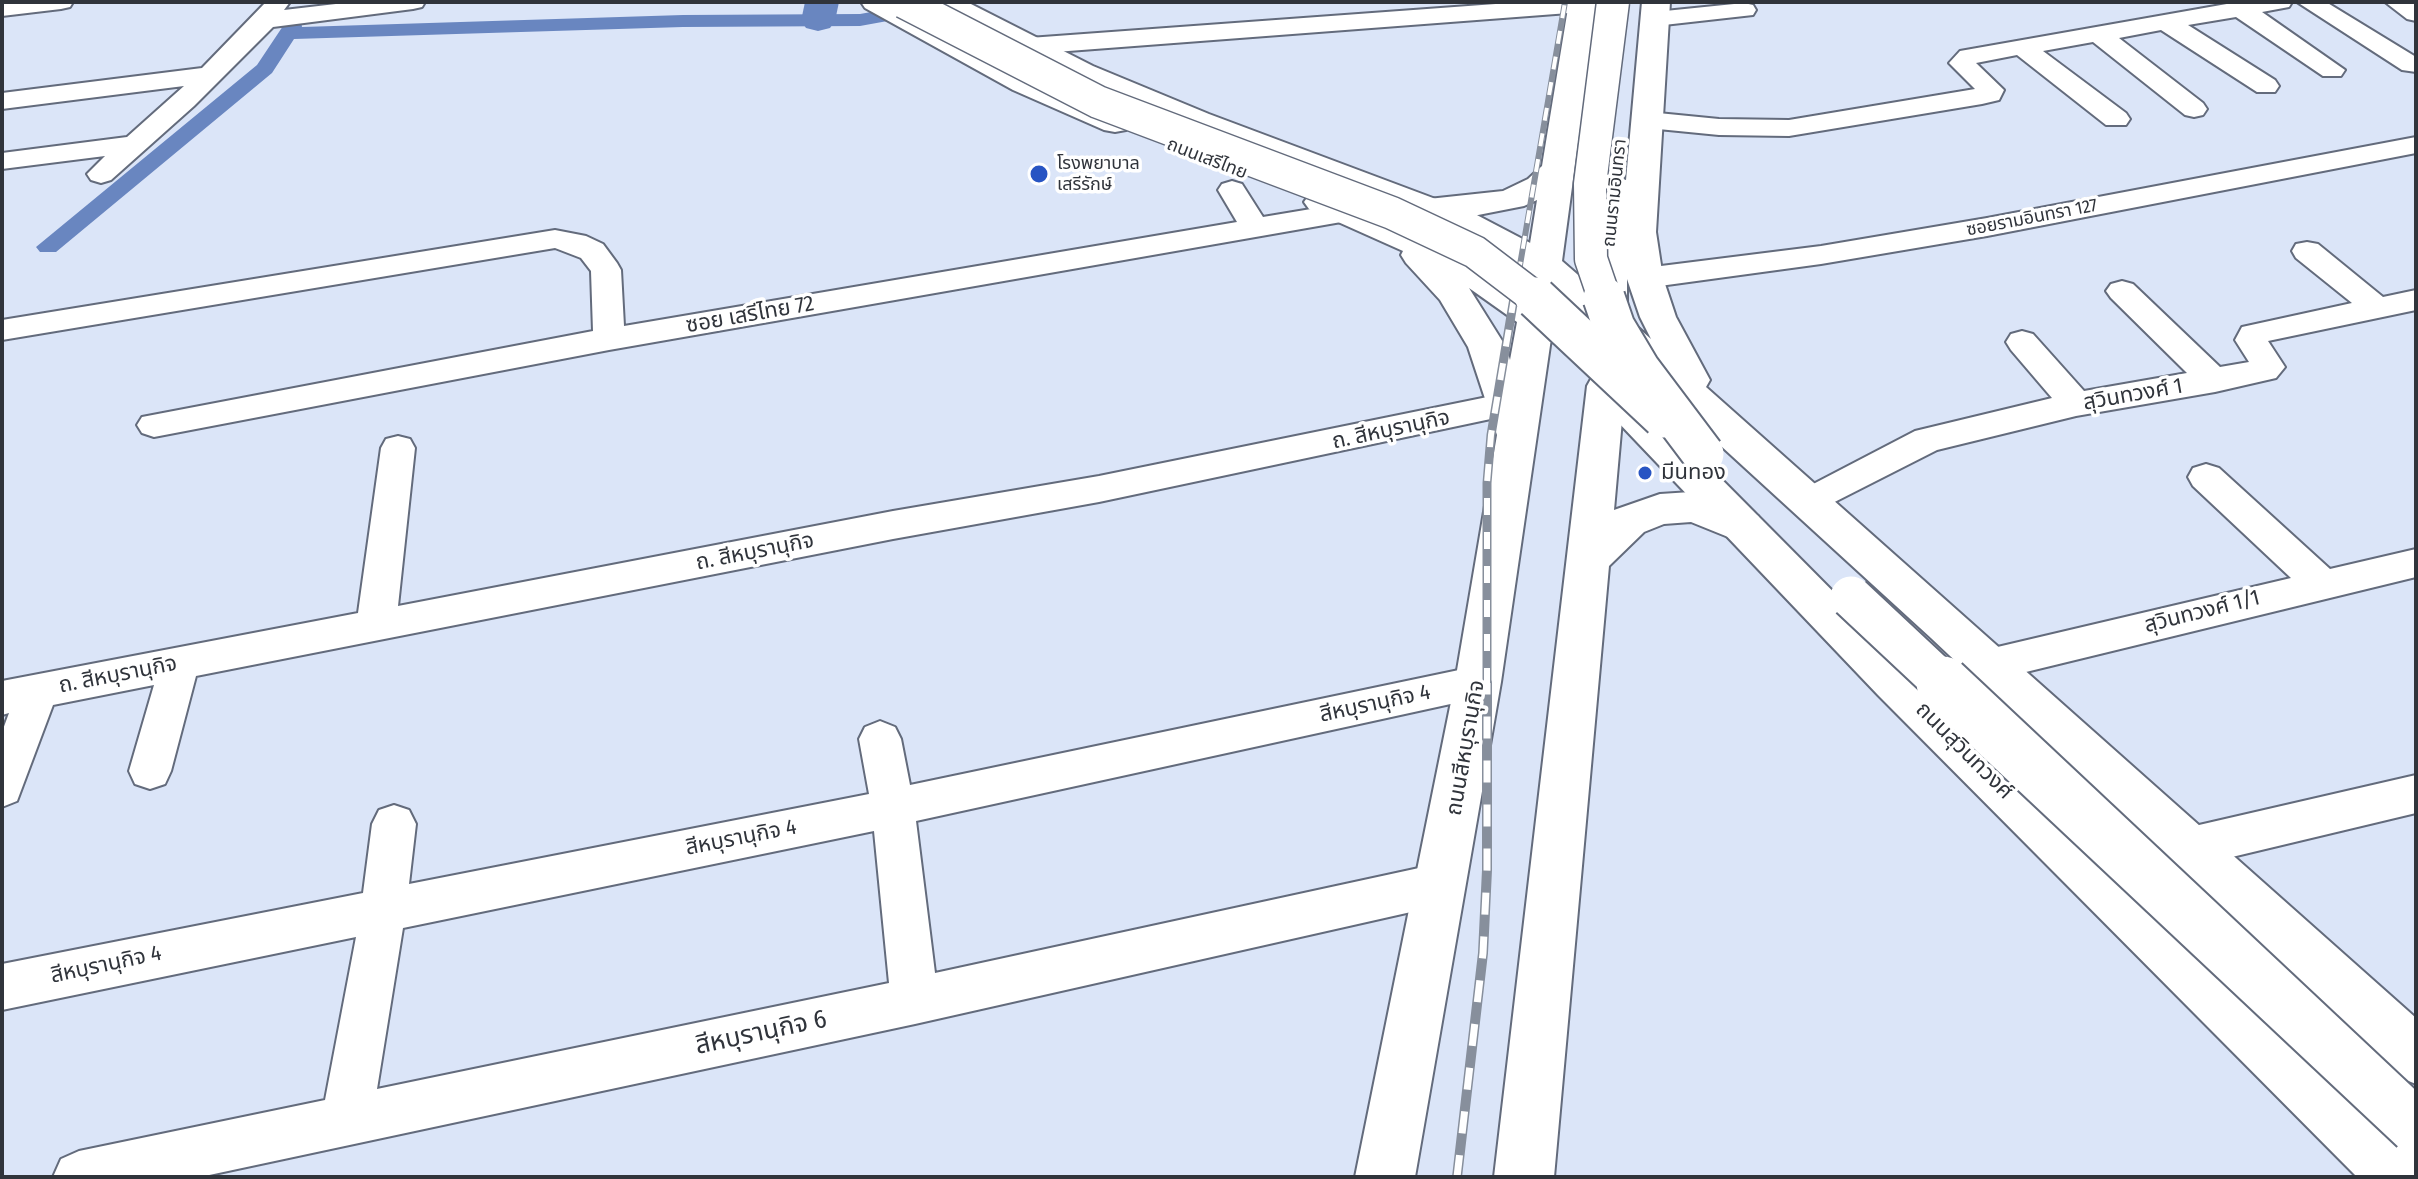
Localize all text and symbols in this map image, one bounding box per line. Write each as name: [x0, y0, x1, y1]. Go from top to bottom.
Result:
street label: ถนนเสรีไทย: [1164, 134, 1250, 184]
street label: ถนนรามอินทรา: [1599, 138, 1631, 248]
place label: โรงพยาบาล เสรีรักษ์: [1057, 153, 1140, 196]
marker: โรงพยาบาล เสรีรักษ์: [1028, 163, 1050, 185]
street label: ซอยรามอินทรา 127: [1965, 195, 2099, 241]
street label: ซอย เสรีไทย 72: [684, 291, 816, 339]
street label: สุวินทวงศ์ 1: [2081, 373, 2185, 417]
street label: ถ. สีหบุรานุกิจ: [1330, 405, 1452, 455]
place label: มีนทอง: [1661, 460, 1726, 486]
marker: มีนทอง: [1636, 464, 1654, 482]
street label: ถ. สีหบุรานุกิจ: [694, 528, 816, 576]
street label: สุวินทวงศ์ 1/1: [2142, 585, 2262, 639]
street label: ถ. สีหบุรานุกิจ: [57, 651, 179, 699]
street label: ถนนสีหบุรานุกิจ: [1441, 678, 1491, 818]
street label: สีหบุรานุกิจ 4: [1317, 679, 1433, 729]
street label: ถนนสุวินทวงศ์: [1910, 697, 2018, 805]
street label: สีหบุรานุกิจ 4: [683, 814, 799, 862]
street label: สีหบุรานุกิจ 4: [48, 940, 164, 990]
street label: สีหบุรานุกิจ 6: [692, 1004, 830, 1062]

